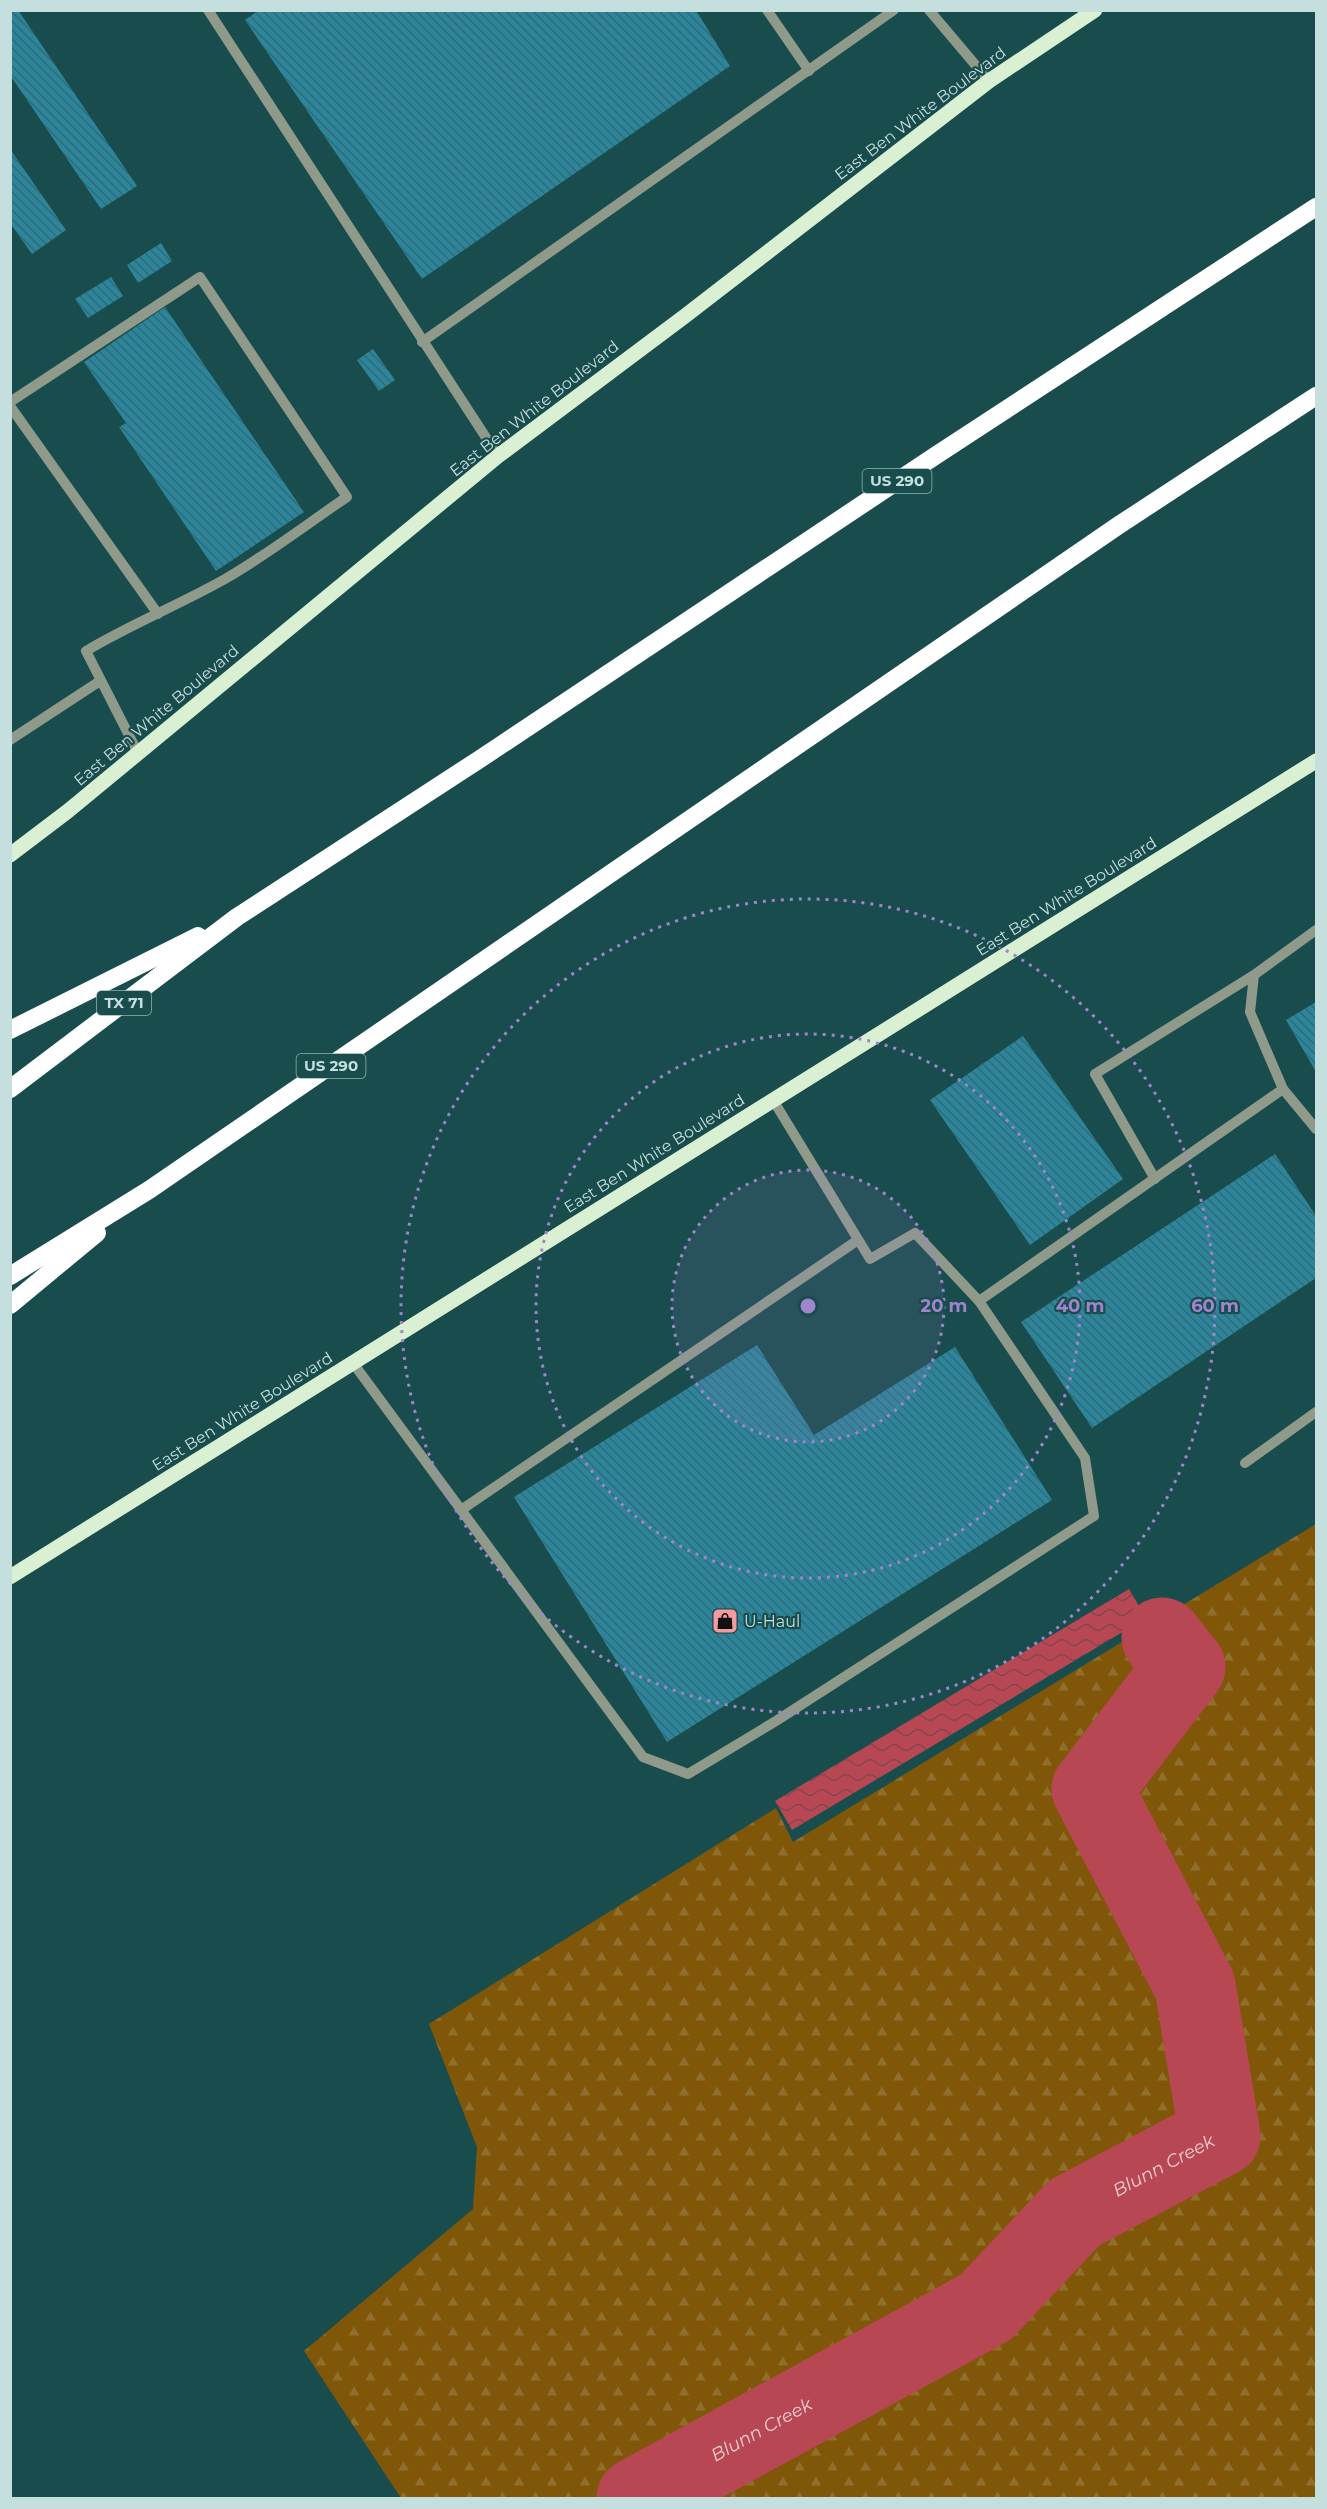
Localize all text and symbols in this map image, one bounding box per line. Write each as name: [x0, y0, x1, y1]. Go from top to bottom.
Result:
street label: East Ben White Boulevard: [831, 43, 1010, 184]
street label: East Ben White Boulevard: [446, 336, 623, 480]
road number: US 290: [862, 469, 932, 493]
street label: East Ben White Boulevard: [70, 641, 243, 790]
street label: East Ben White Boulevard: [972, 833, 1160, 960]
road number: TX 71: [97, 991, 151, 1015]
road number: US 290: [296, 1054, 366, 1078]
street label: East Ben White Boulevard: [560, 1090, 748, 1217]
text: 20 m: [921, 1295, 967, 1317]
text: 40 m: [1056, 1295, 1104, 1317]
text: 60 m: [1191, 1295, 1239, 1317]
centre of rings: [798, 1296, 818, 1316]
street label: East Ben White Boulevard: [148, 1348, 336, 1475]
shop icon: U-Haul: [710, 1606, 740, 1636]
place label: U-Haul: [744, 1612, 800, 1631]
water label: Blunn Creek: [1109, 2129, 1219, 2202]
water label: Blunn Creek: [707, 2393, 817, 2466]

